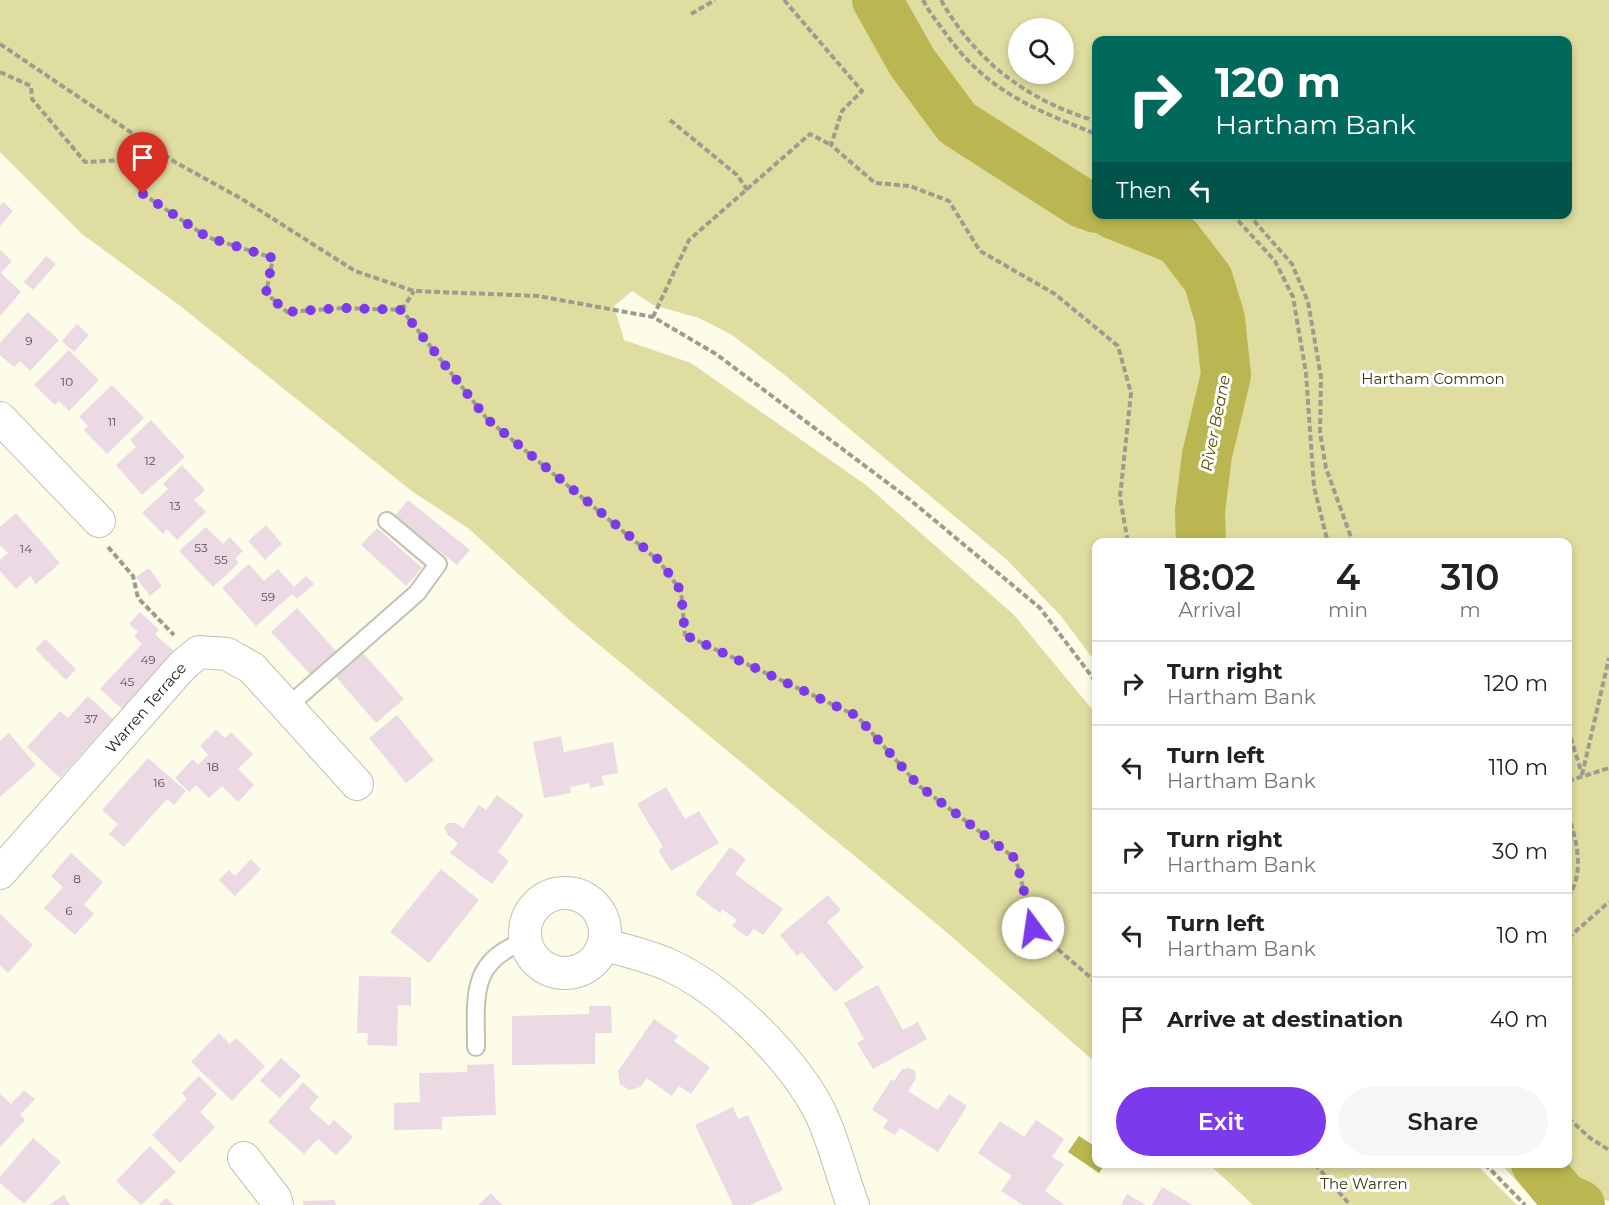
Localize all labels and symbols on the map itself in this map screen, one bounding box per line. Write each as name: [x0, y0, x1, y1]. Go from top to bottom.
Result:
pin: [117, 132, 168, 194]
house number: 9: [25, 333, 33, 348]
park label: Hartham Common: [1361, 369, 1505, 388]
water label: River Beane: [1197, 373, 1234, 473]
house number: 10: [61, 374, 73, 389]
house number: 11: [108, 414, 116, 429]
house number: 12: [144, 453, 156, 468]
house number: 13: [169, 498, 181, 513]
house number: 53: [194, 540, 208, 555]
house number: 14: [20, 541, 32, 556]
house number: 55: [214, 552, 228, 567]
house number: 59: [261, 589, 275, 604]
house number: 49: [140, 652, 156, 667]
street label: Warren Terrace: [101, 658, 190, 757]
house number: 45: [120, 674, 135, 689]
house number: 37: [84, 711, 98, 726]
house number: 18: [207, 759, 219, 774]
house number: 16: [153, 775, 165, 790]
house number: 8: [73, 871, 81, 886]
position arrow: [1001, 896, 1065, 960]
house number: 6: [65, 903, 73, 918]
park label: The Warren: [1320, 1174, 1408, 1193]

